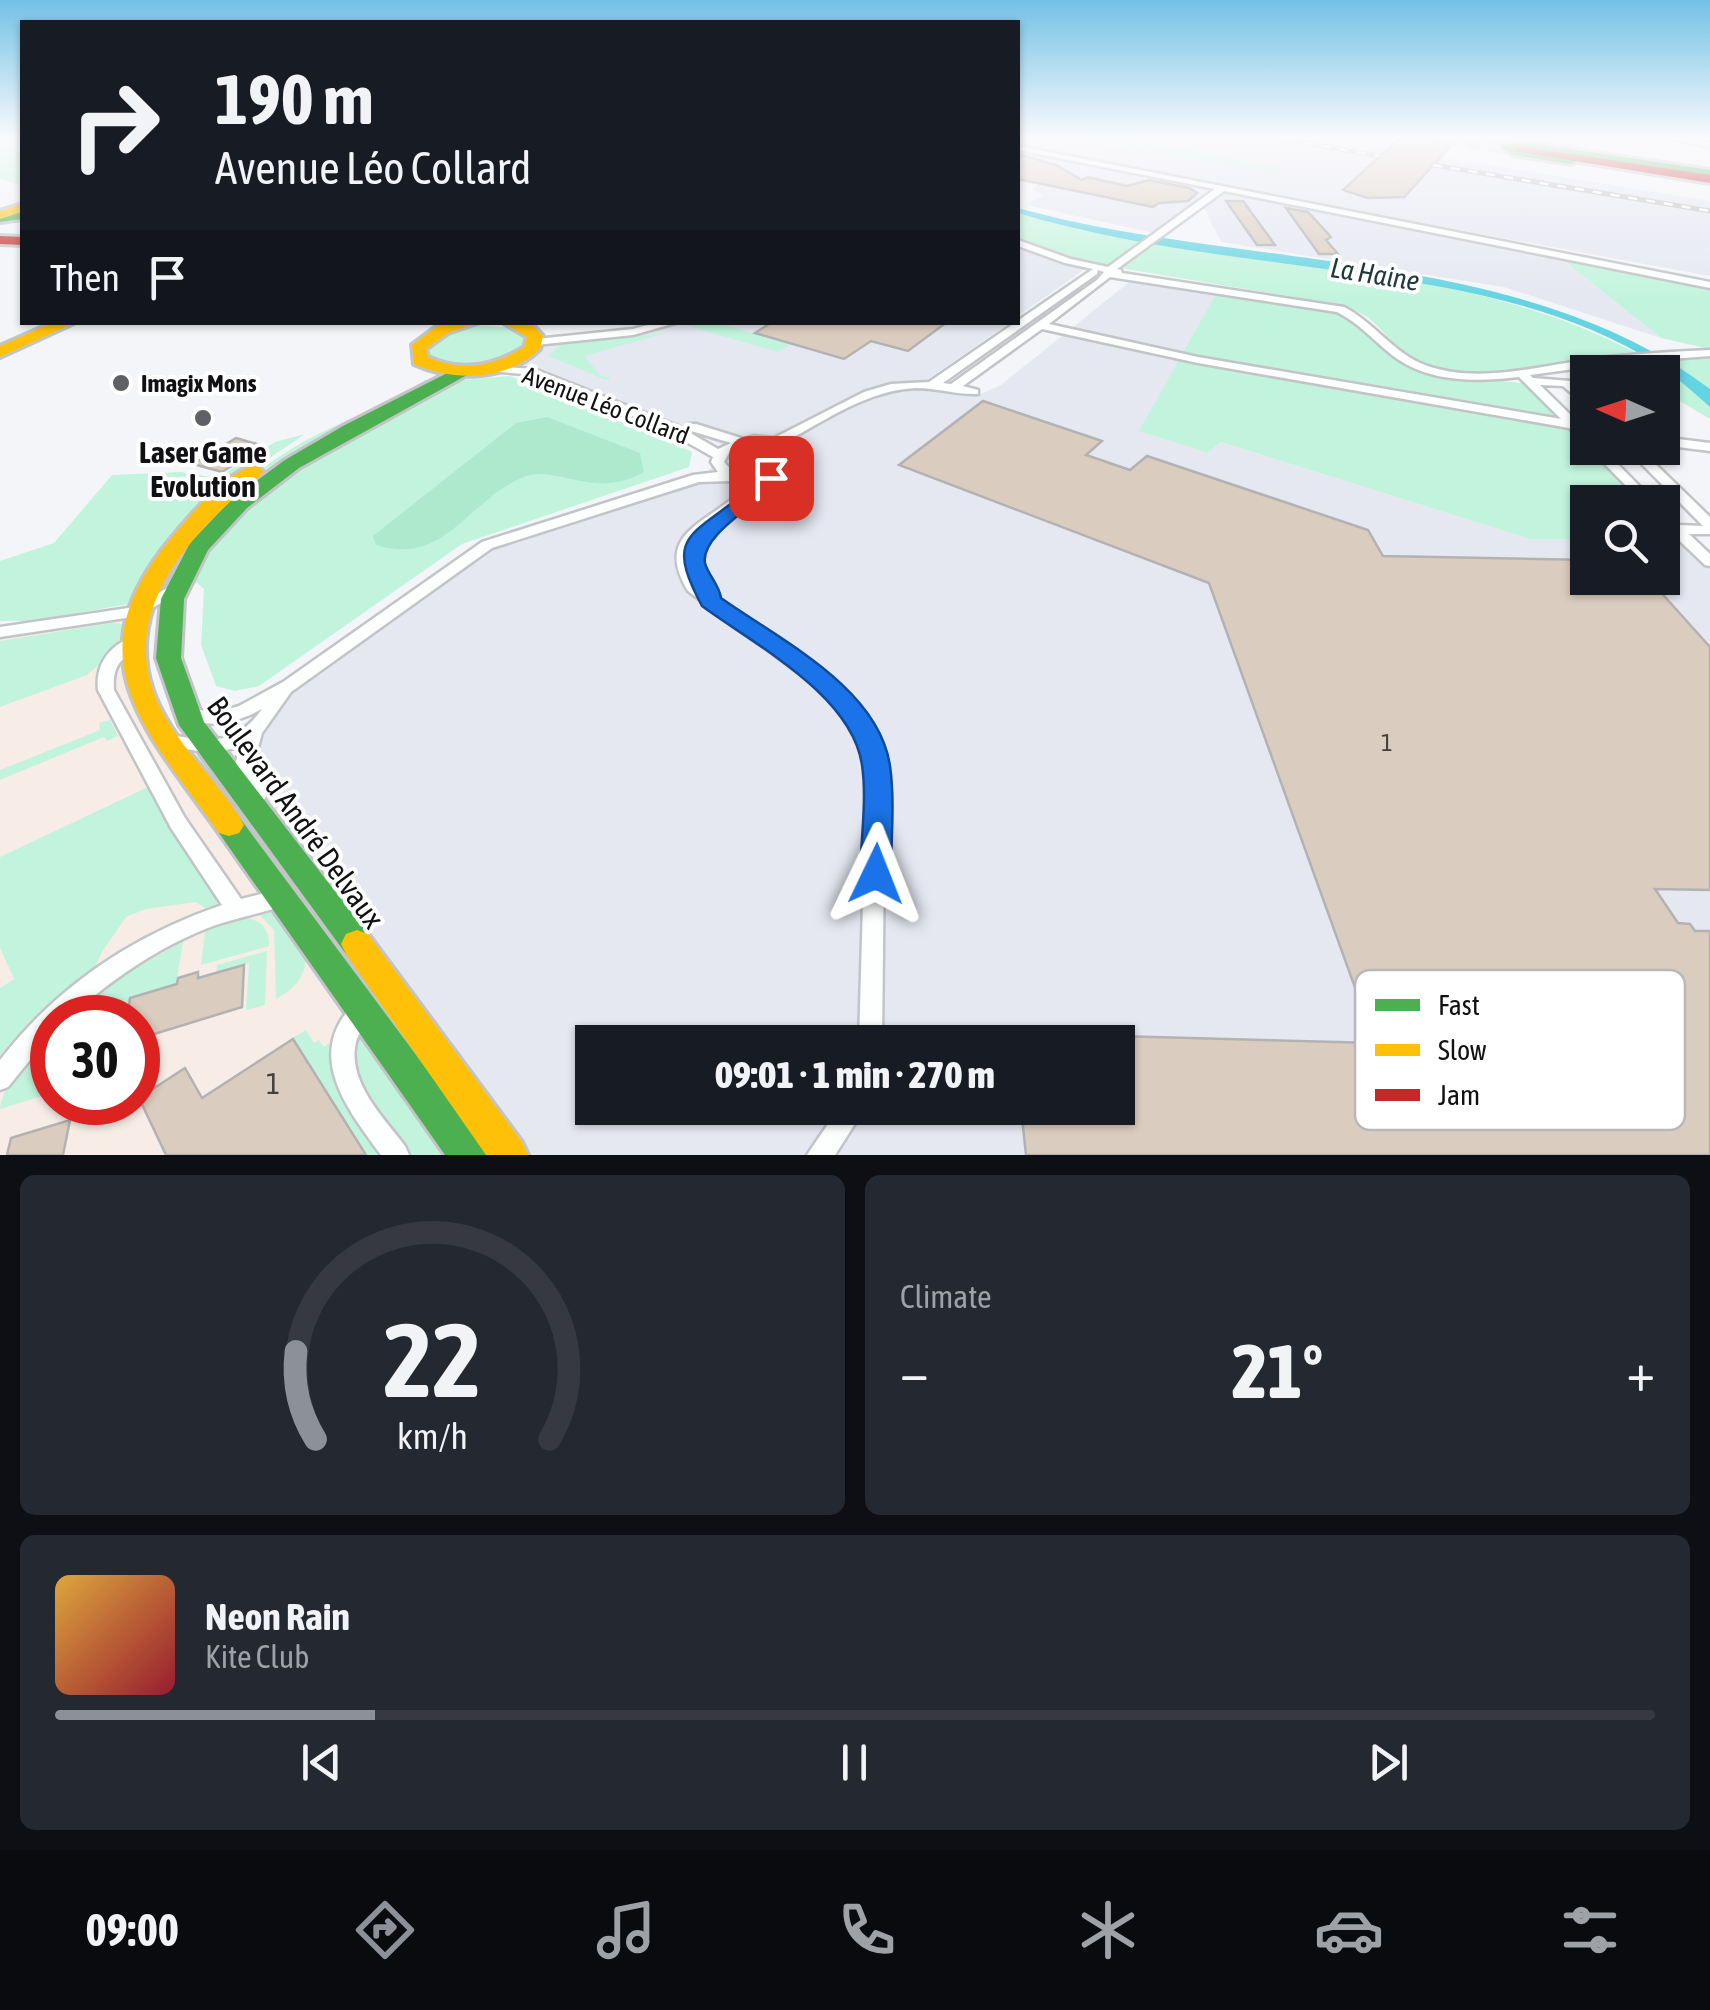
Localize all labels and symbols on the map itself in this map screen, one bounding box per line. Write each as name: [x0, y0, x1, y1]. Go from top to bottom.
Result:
water label: La Haine: [1328, 251, 1422, 297]
north arrow: [1570, 355, 1680, 465]
street label: Avenue Léo Collard: [519, 360, 693, 450]
place label: Imagix Mons: [141, 369, 257, 397]
marker: Imagix Mons: [110, 372, 132, 394]
marker: Laser Game Evolution: [192, 407, 214, 429]
place label: Laser Game Evolution: [139, 435, 267, 503]
pin: [729, 436, 814, 521]
street label: Boulevard André Delvaux: [201, 690, 391, 934]
house number: 1: [1381, 728, 1393, 756]
position arrow: [824, 822, 928, 926]
legend: [1355, 970, 1685, 1130]
text: Fast: [1438, 989, 1480, 1021]
speed limit sign: 30: [30, 995, 160, 1125]
text: Slow: [1438, 1034, 1487, 1066]
house number: 1: [266, 1066, 280, 1100]
text: Jam: [1438, 1079, 1480, 1111]

